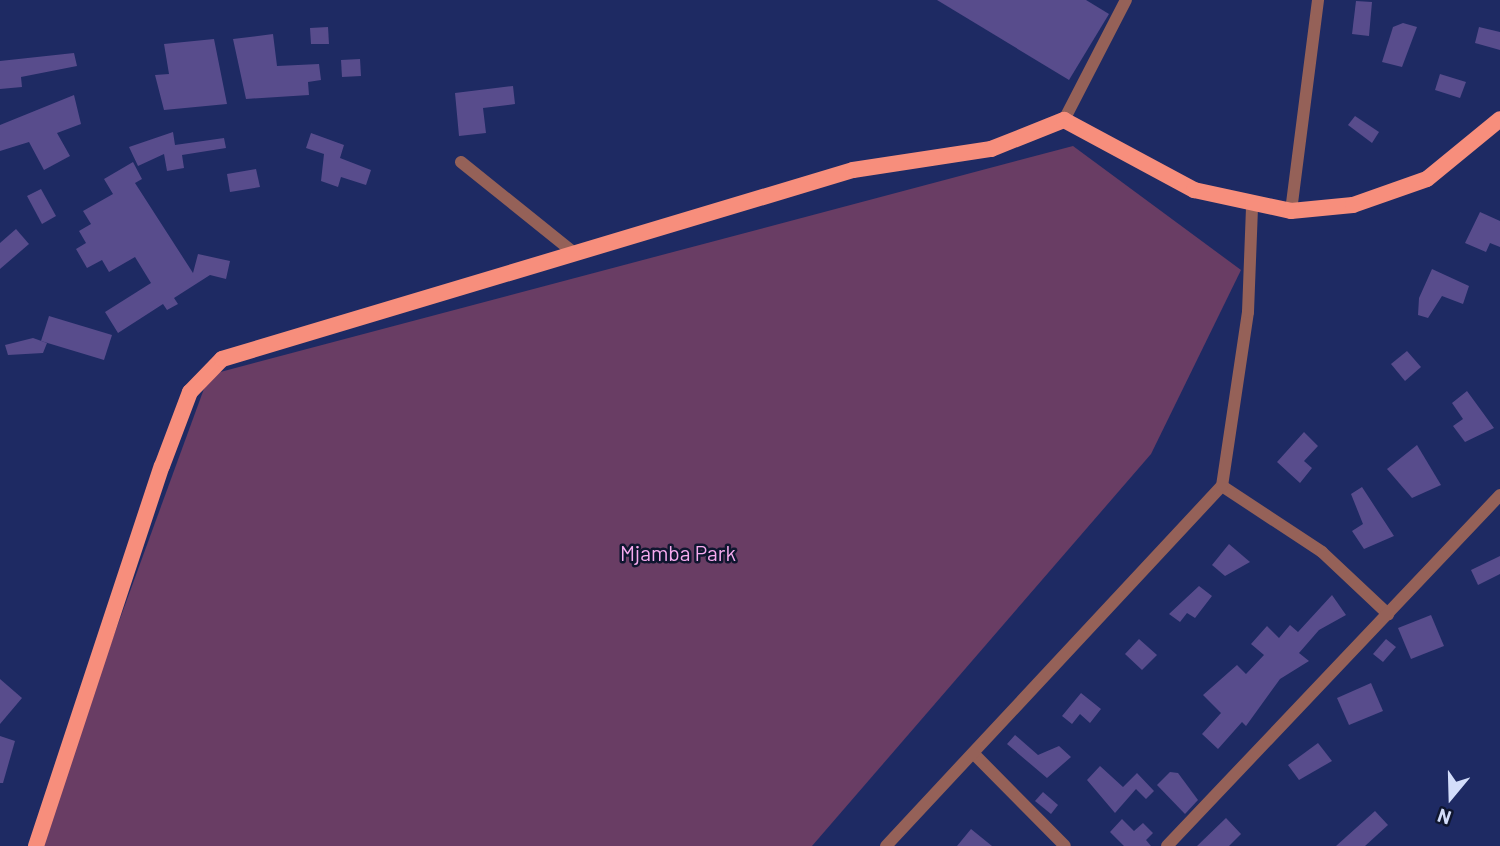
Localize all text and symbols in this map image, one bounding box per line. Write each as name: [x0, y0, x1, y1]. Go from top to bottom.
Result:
park label: Mjamba Park: [620, 540, 736, 566]
north arrow: [1416, 762, 1486, 832]
text: N: [1434, 804, 1454, 830]

